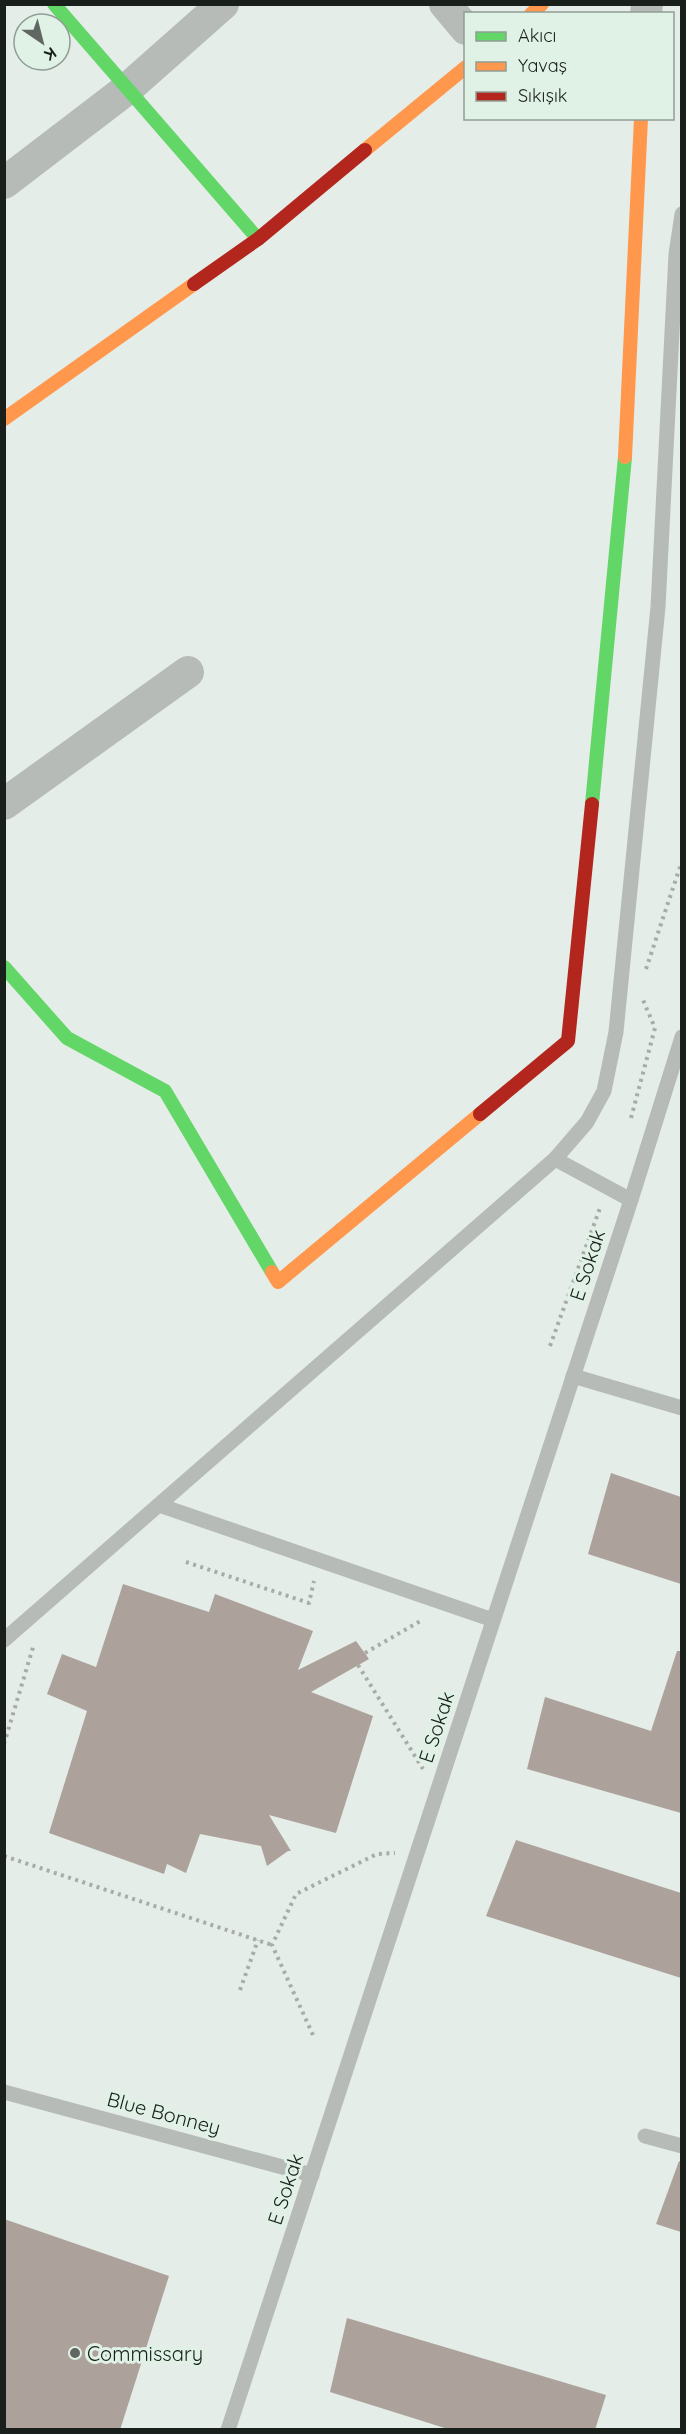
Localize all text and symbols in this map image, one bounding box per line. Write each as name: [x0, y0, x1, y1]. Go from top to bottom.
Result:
north arrow: [12, 12, 72, 72]
legend: [464, 12, 674, 120]
text: Akıcı: [518, 24, 556, 47]
text: K: [41, 43, 61, 65]
text: Yavaş: [518, 54, 567, 77]
text: Sıkışık: [518, 84, 567, 107]
street label: E Sokak: [564, 1226, 610, 1304]
street label: E Sokak: [413, 1688, 459, 1766]
street label: Blue Bonney: [105, 2086, 223, 2140]
street label: E Sokak: [262, 2150, 308, 2228]
place label: Commissary: [87, 2341, 203, 2366]
marker: Commissary: [68, 2346, 82, 2360]

